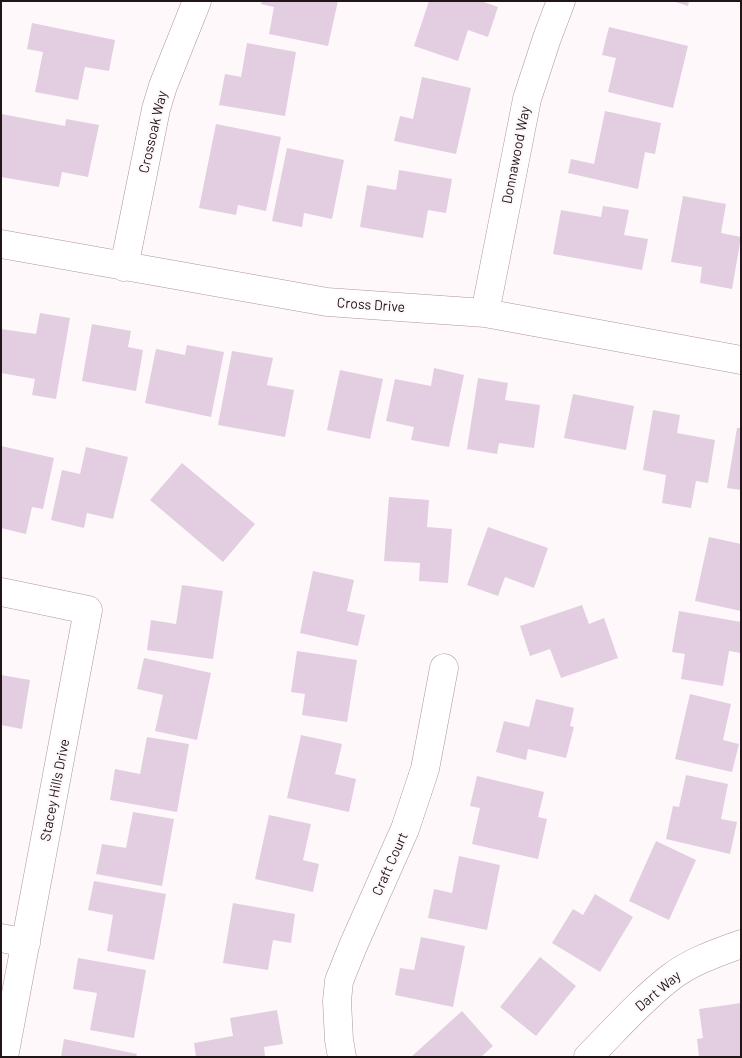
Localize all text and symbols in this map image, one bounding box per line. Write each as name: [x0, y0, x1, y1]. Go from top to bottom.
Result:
street label: Crossoak Way: [135, 89, 171, 175]
street label: Donnawood Way: [498, 105, 534, 205]
street label: Cross Drive: [336, 294, 406, 316]
street label: Stacey Hills Drive: [37, 737, 73, 843]
street label: Craft Court: [369, 830, 411, 898]
street label: Dart Way: [632, 967, 684, 1015]

